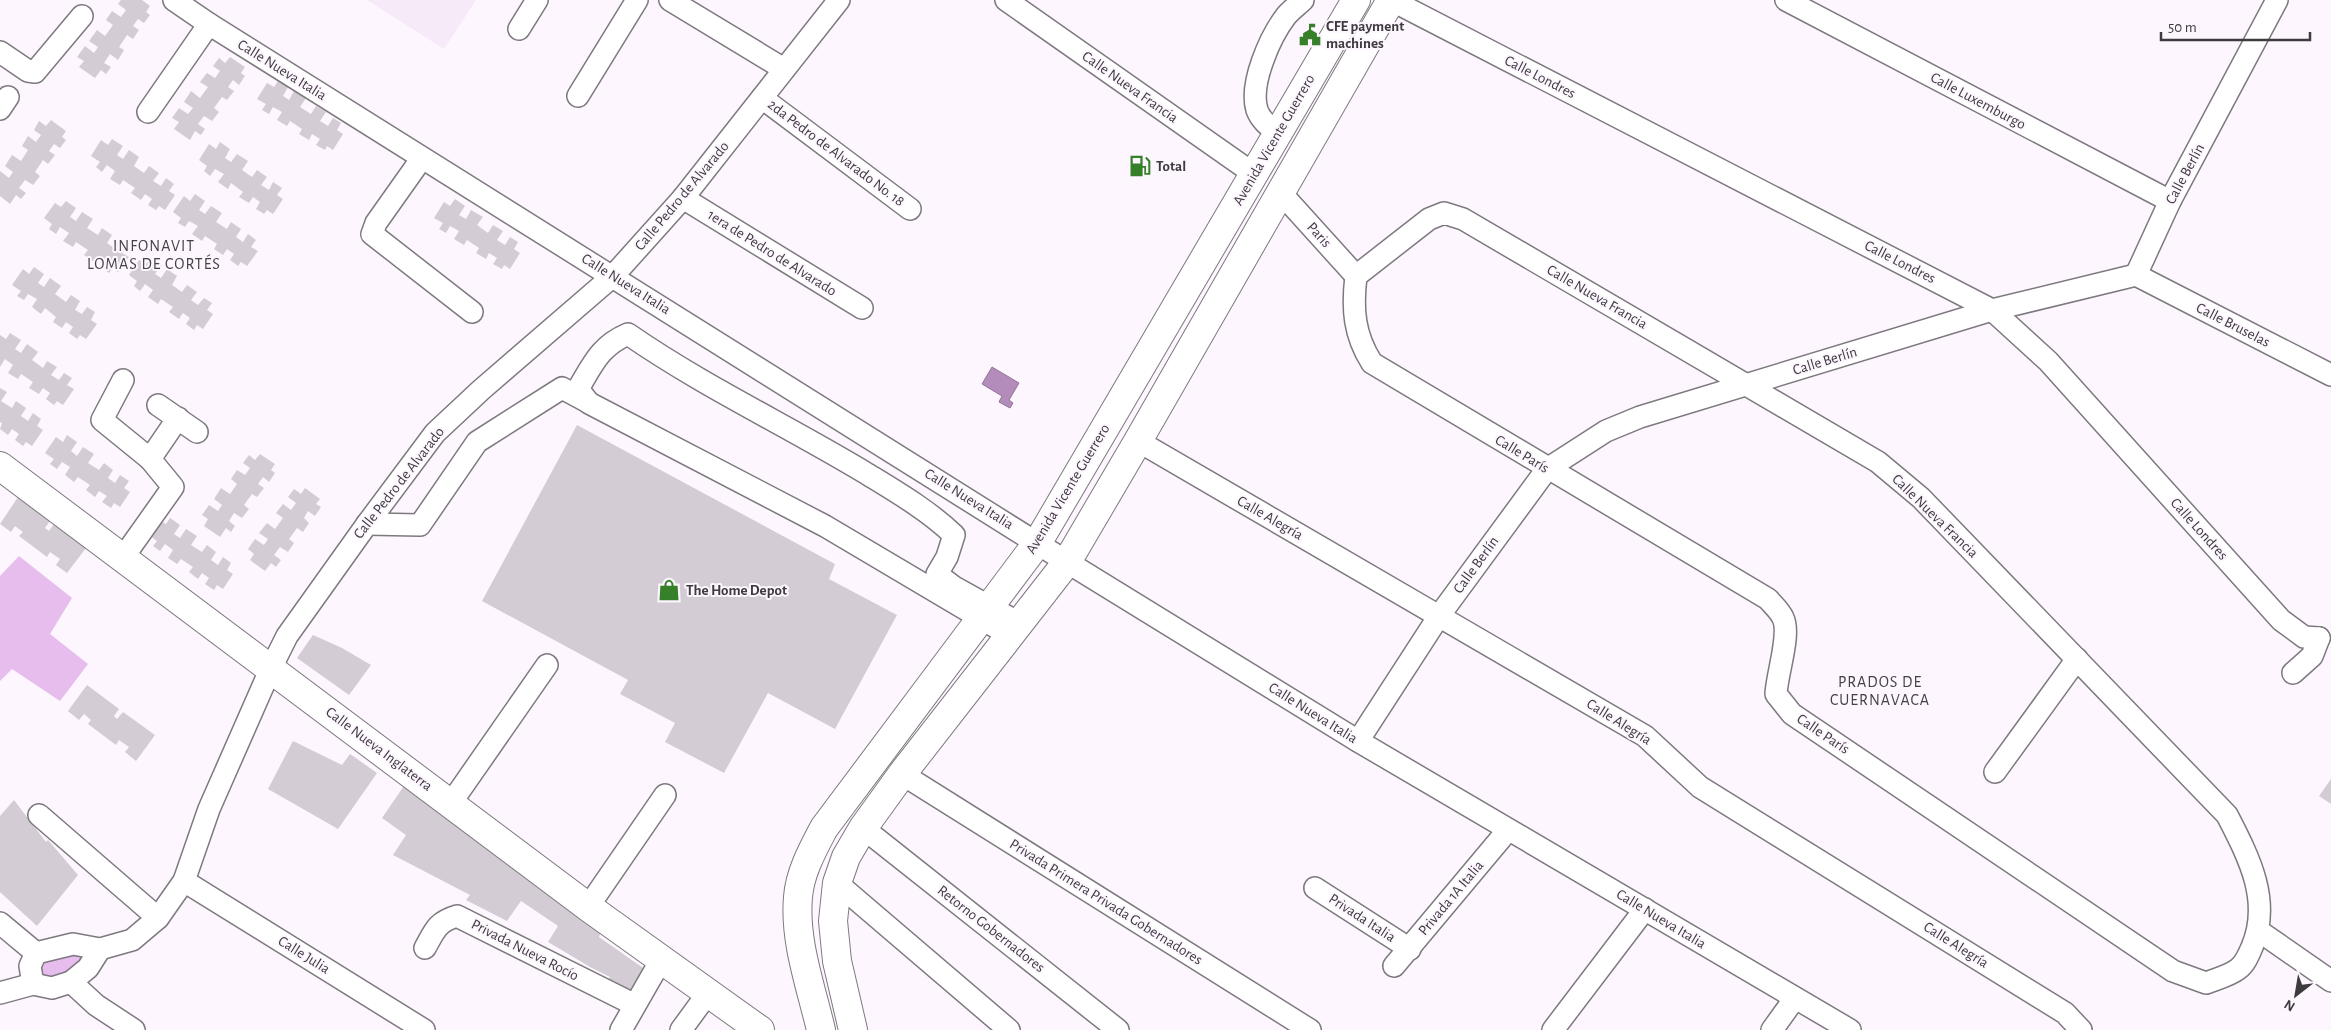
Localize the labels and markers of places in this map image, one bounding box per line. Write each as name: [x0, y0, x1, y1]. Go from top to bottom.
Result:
place label: CFE payment machines: [1326, 19, 1404, 51]
public building icon: CFE payment machines: [1297, 22, 1323, 48]
fuel station icon: Total: [1127, 153, 1153, 179]
place label: Total: [1156, 159, 1186, 174]
shop icon: The Home Depot: [656, 577, 682, 603]
place label: The Home Depot: [686, 583, 787, 598]

